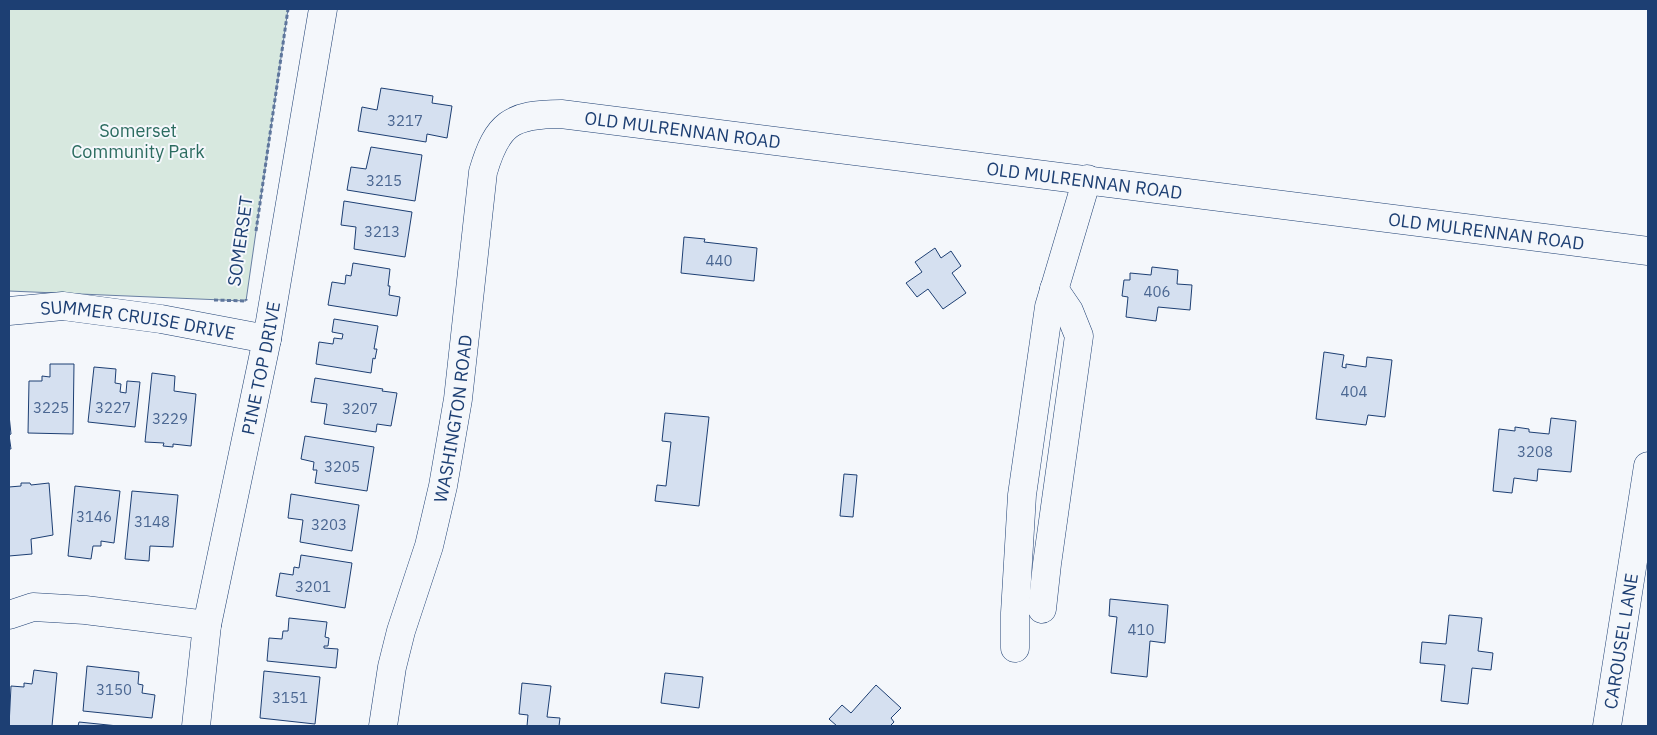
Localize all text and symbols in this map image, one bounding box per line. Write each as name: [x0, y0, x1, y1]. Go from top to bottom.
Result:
street label: OLD MULRENNAN ROAD: [583, 106, 782, 153]
house number: 3217: [387, 111, 423, 130]
park label: Somerset Community Park: [71, 119, 205, 163]
street label: OLD MULRENNAN ROAD: [985, 156, 1184, 204]
house number: 3215: [366, 171, 402, 190]
street label: SOMERSET: [222, 194, 258, 288]
street label: OLD MULRENNAN ROAD: [1387, 207, 1586, 254]
house number: 3213: [364, 222, 400, 241]
house number: 440: [705, 251, 733, 270]
house number: 406: [1143, 282, 1171, 301]
street label: SUMMER CRUISE DRIVE: [39, 295, 238, 344]
street label: PINE TOP DRIVE: [236, 300, 285, 437]
street label: WASHINGTON ROAD: [428, 334, 477, 505]
house number: 404: [1340, 382, 1368, 401]
house number: 3225: [33, 398, 69, 417]
house number: 3227: [95, 398, 131, 417]
house number: 3207: [342, 399, 378, 418]
house number: 3229: [152, 409, 188, 428]
house number: 3208: [1517, 442, 1553, 461]
house number: 3205: [324, 457, 360, 476]
house number: 3146: [76, 507, 112, 526]
house number: 3148: [134, 512, 170, 531]
house number: 3203: [311, 515, 347, 534]
street label: CAROUSEL LANE: [1598, 571, 1642, 711]
house number: 3201: [295, 577, 331, 596]
house number: 410: [1127, 620, 1155, 639]
house number: 3150: [96, 680, 132, 699]
house number: 3151: [272, 688, 308, 707]

